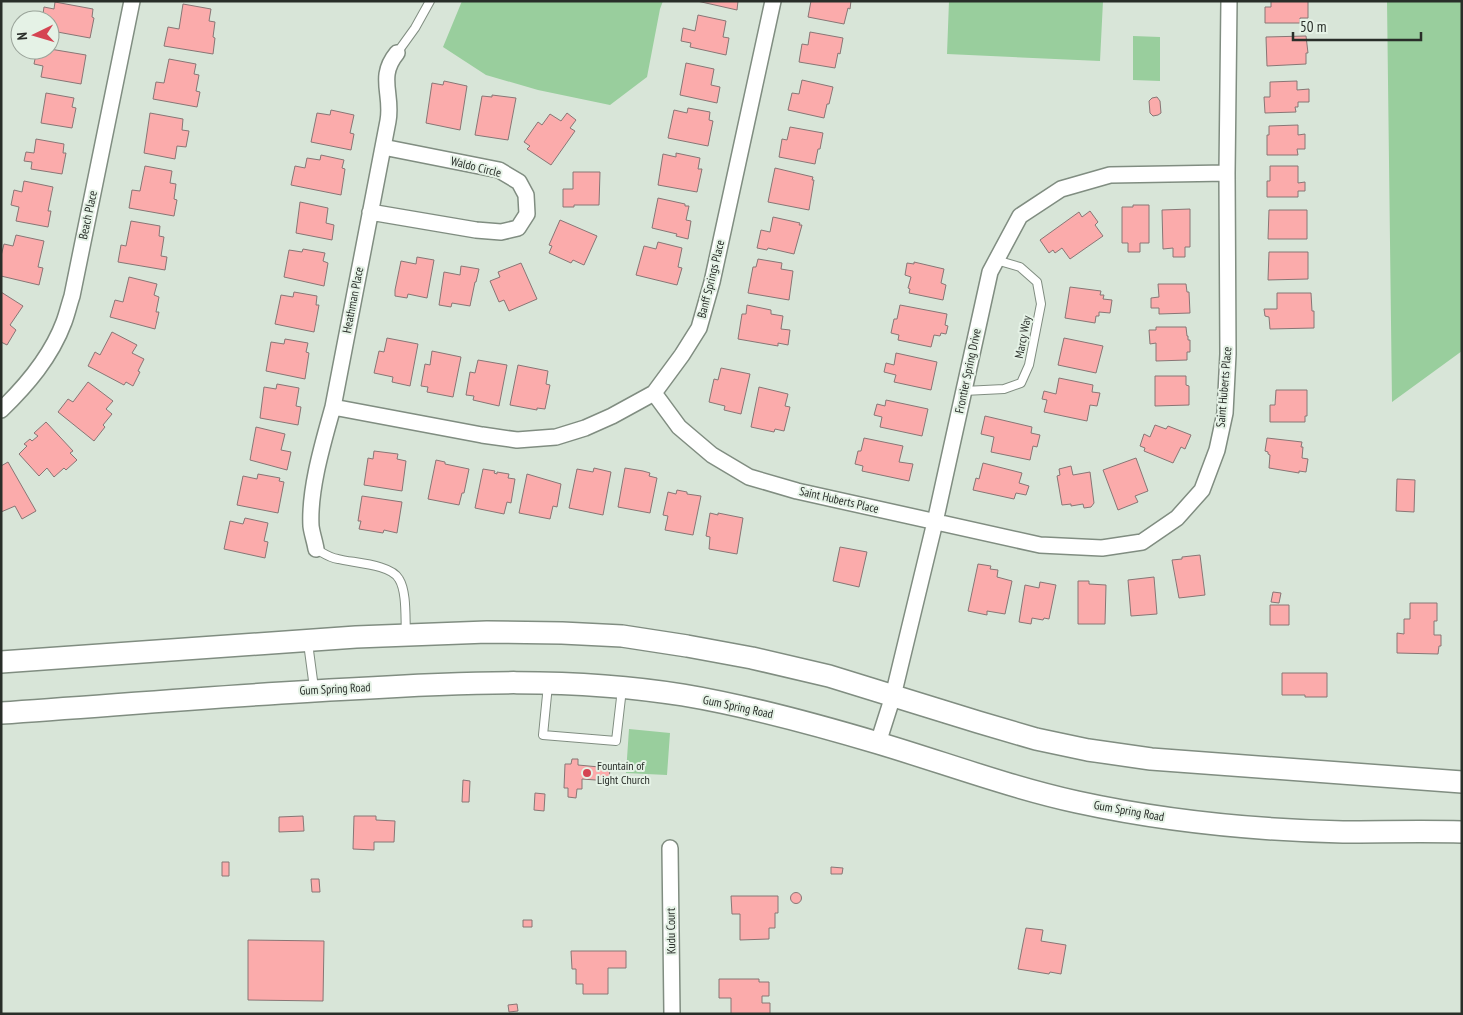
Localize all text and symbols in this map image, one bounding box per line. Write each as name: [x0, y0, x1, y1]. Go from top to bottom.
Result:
north arrow: [10, 10, 60, 60]
scale bar: [1293, 10, 1420, 42]
text: 50 m: [1300, 17, 1326, 36]
text: N: [13, 32, 31, 41]
street label: Waldo Circle: [449, 153, 503, 180]
street label: Beach Place: [75, 189, 100, 241]
street label: Banff Springs Place: [694, 238, 727, 319]
street label: Heathman Place: [339, 265, 366, 334]
street label: Marcy Way: [1011, 314, 1034, 360]
street label: Frontier Spring Drive: [951, 327, 984, 415]
street label: Saint Huberts Place: [1213, 346, 1235, 428]
street label: Saint Huberts Place: [798, 483, 880, 516]
street label: Gum Spring Road: [299, 679, 371, 698]
street label: Gum Spring Road: [702, 692, 774, 721]
place label: Fountain of Light Church: [597, 758, 650, 787]
marker: Fountain of Light Church: [581, 767, 593, 779]
street label: Gum Spring Road: [1093, 797, 1165, 824]
street label: Kudu Court: [663, 907, 678, 954]

